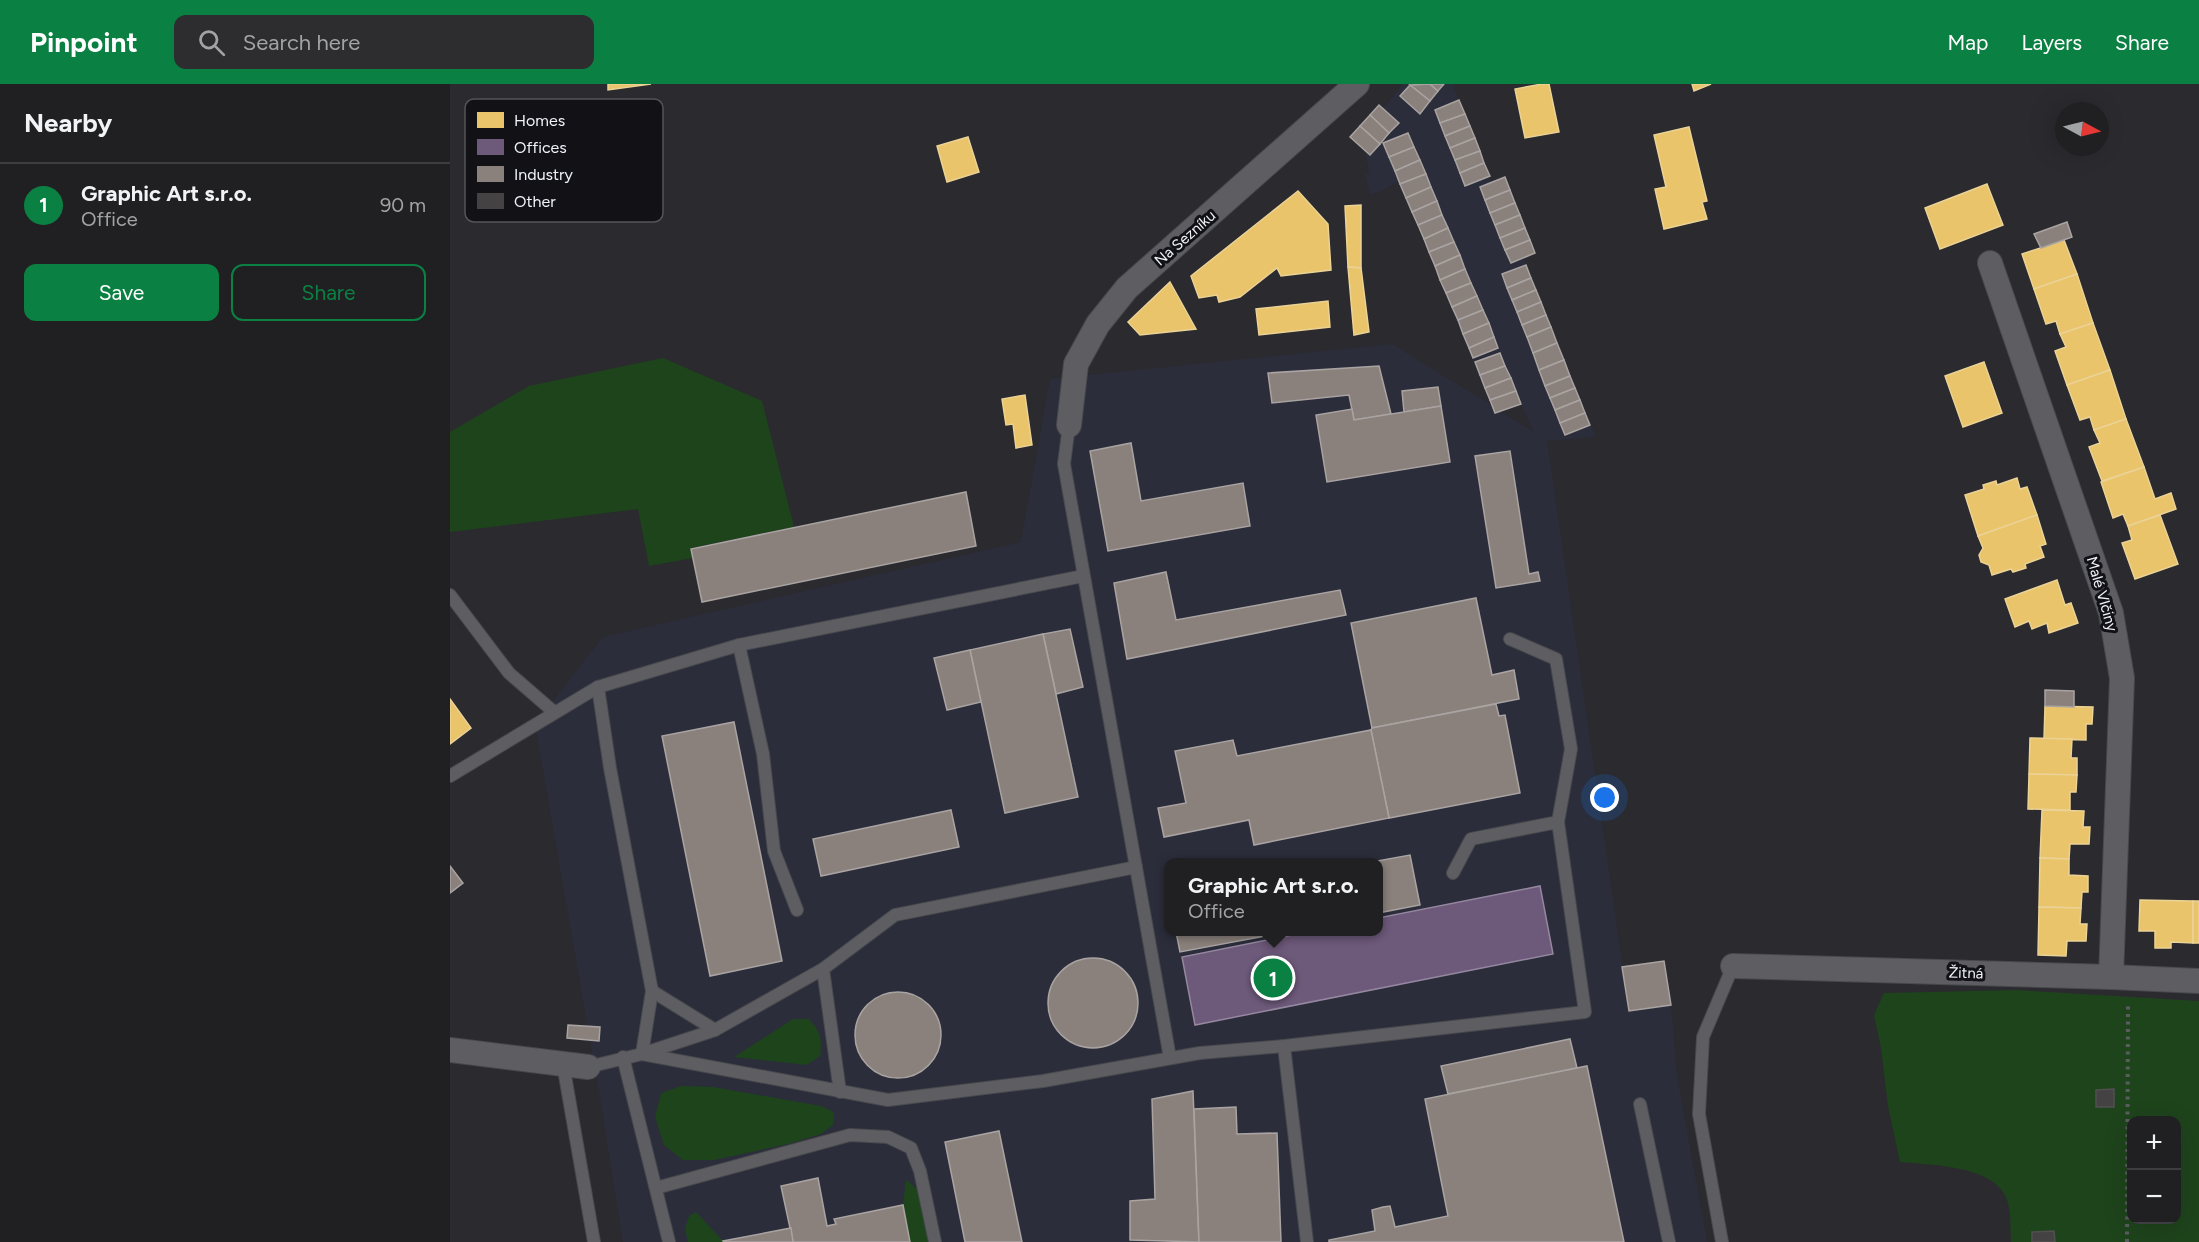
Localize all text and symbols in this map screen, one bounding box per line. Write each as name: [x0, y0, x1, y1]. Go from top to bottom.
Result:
search box: [174, 15, 594, 69]
text: Pinpoint: [30, 25, 138, 59]
icon: search: [195, 26, 228, 59]
text: Search here: [243, 29, 360, 56]
text: Map: [1948, 30, 1988, 55]
text: Layers: [2021, 30, 2082, 55]
text: Share: [2115, 30, 2169, 55]
legend: [465, 99, 663, 222]
north arrow: [2055, 102, 2109, 156]
text: Nearby: [24, 107, 112, 139]
text: Homes: [514, 111, 565, 130]
text: Offices: [514, 138, 567, 157]
text: Industry: [514, 165, 573, 184]
text: Graphic Art s.r.o.: [81, 180, 252, 207]
text: Other: [514, 192, 556, 211]
text: 1: [39, 193, 48, 217]
text: 90 m: [380, 193, 426, 217]
text: Office: [81, 207, 138, 231]
street label: Na Sezníku: [1151, 207, 1219, 269]
button: Save: [24, 264, 219, 321]
button: Share: [231, 264, 426, 321]
street label: Malé Vlčiny: [2083, 555, 2121, 634]
your location: [1590, 783, 1619, 812]
popup: [1164, 858, 1383, 936]
text: Graphic Art s.r.o.: [1188, 872, 1359, 899]
text: Office: [1188, 899, 1245, 923]
pin: 1: [1254, 956, 1292, 1000]
street label: Žitná: [1948, 963, 1984, 983]
map controls: [2127, 1116, 2181, 1224]
button: +: [2127, 1116, 2181, 1170]
button: −: [2127, 1170, 2181, 1224]

